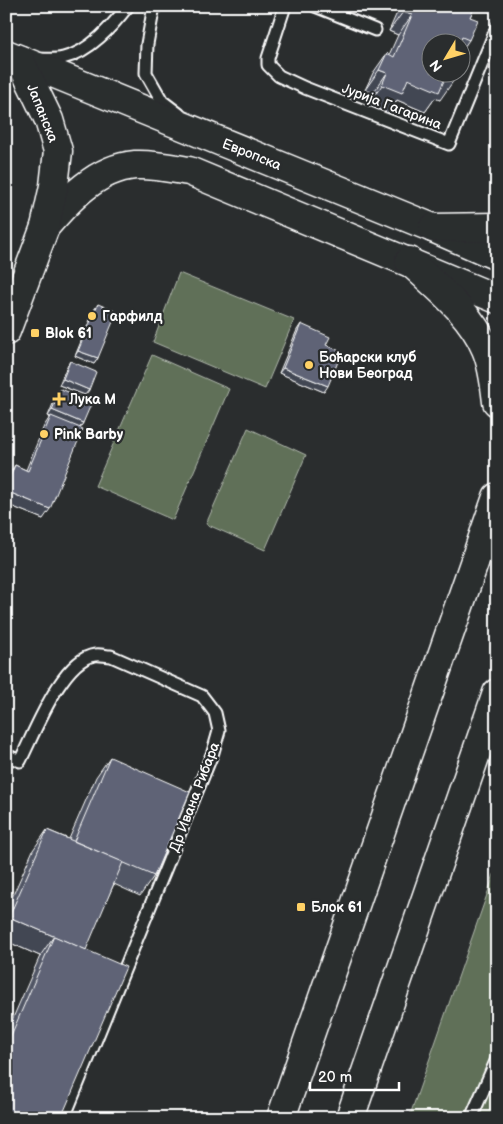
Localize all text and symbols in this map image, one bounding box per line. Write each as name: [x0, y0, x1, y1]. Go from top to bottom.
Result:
north arrow: [420, 32, 470, 82]
text: N: [426, 56, 446, 75]
street label: Јурија Гагарина: [340, 80, 445, 134]
street label: Јапанска: [23, 81, 62, 146]
street label: Европска: [220, 135, 284, 174]
place label: Гарфилд: [102, 308, 163, 325]
marker: Гарфилд: [86, 310, 98, 322]
place label: Blok 61: [45, 325, 92, 342]
marker: Blok 61: [29, 327, 41, 339]
place label: Боћарски клуб Нови Београд: [319, 349, 417, 382]
marker: Боћарски клуб Нови Београд: [303, 359, 315, 371]
place label: Лука М: [68, 391, 116, 408]
marker: Лука М: [53, 393, 65, 405]
place label: Pink Barby: [54, 426, 124, 443]
marker: Pink Barby: [38, 428, 50, 440]
street label: Др Ивана Рибара: [166, 739, 223, 855]
place label: Блок 61: [311, 899, 362, 916]
marker: Блок 61: [295, 901, 307, 913]
scale bar: [310, 1059, 399, 1091]
text: 20 m: [318, 1068, 352, 1087]

